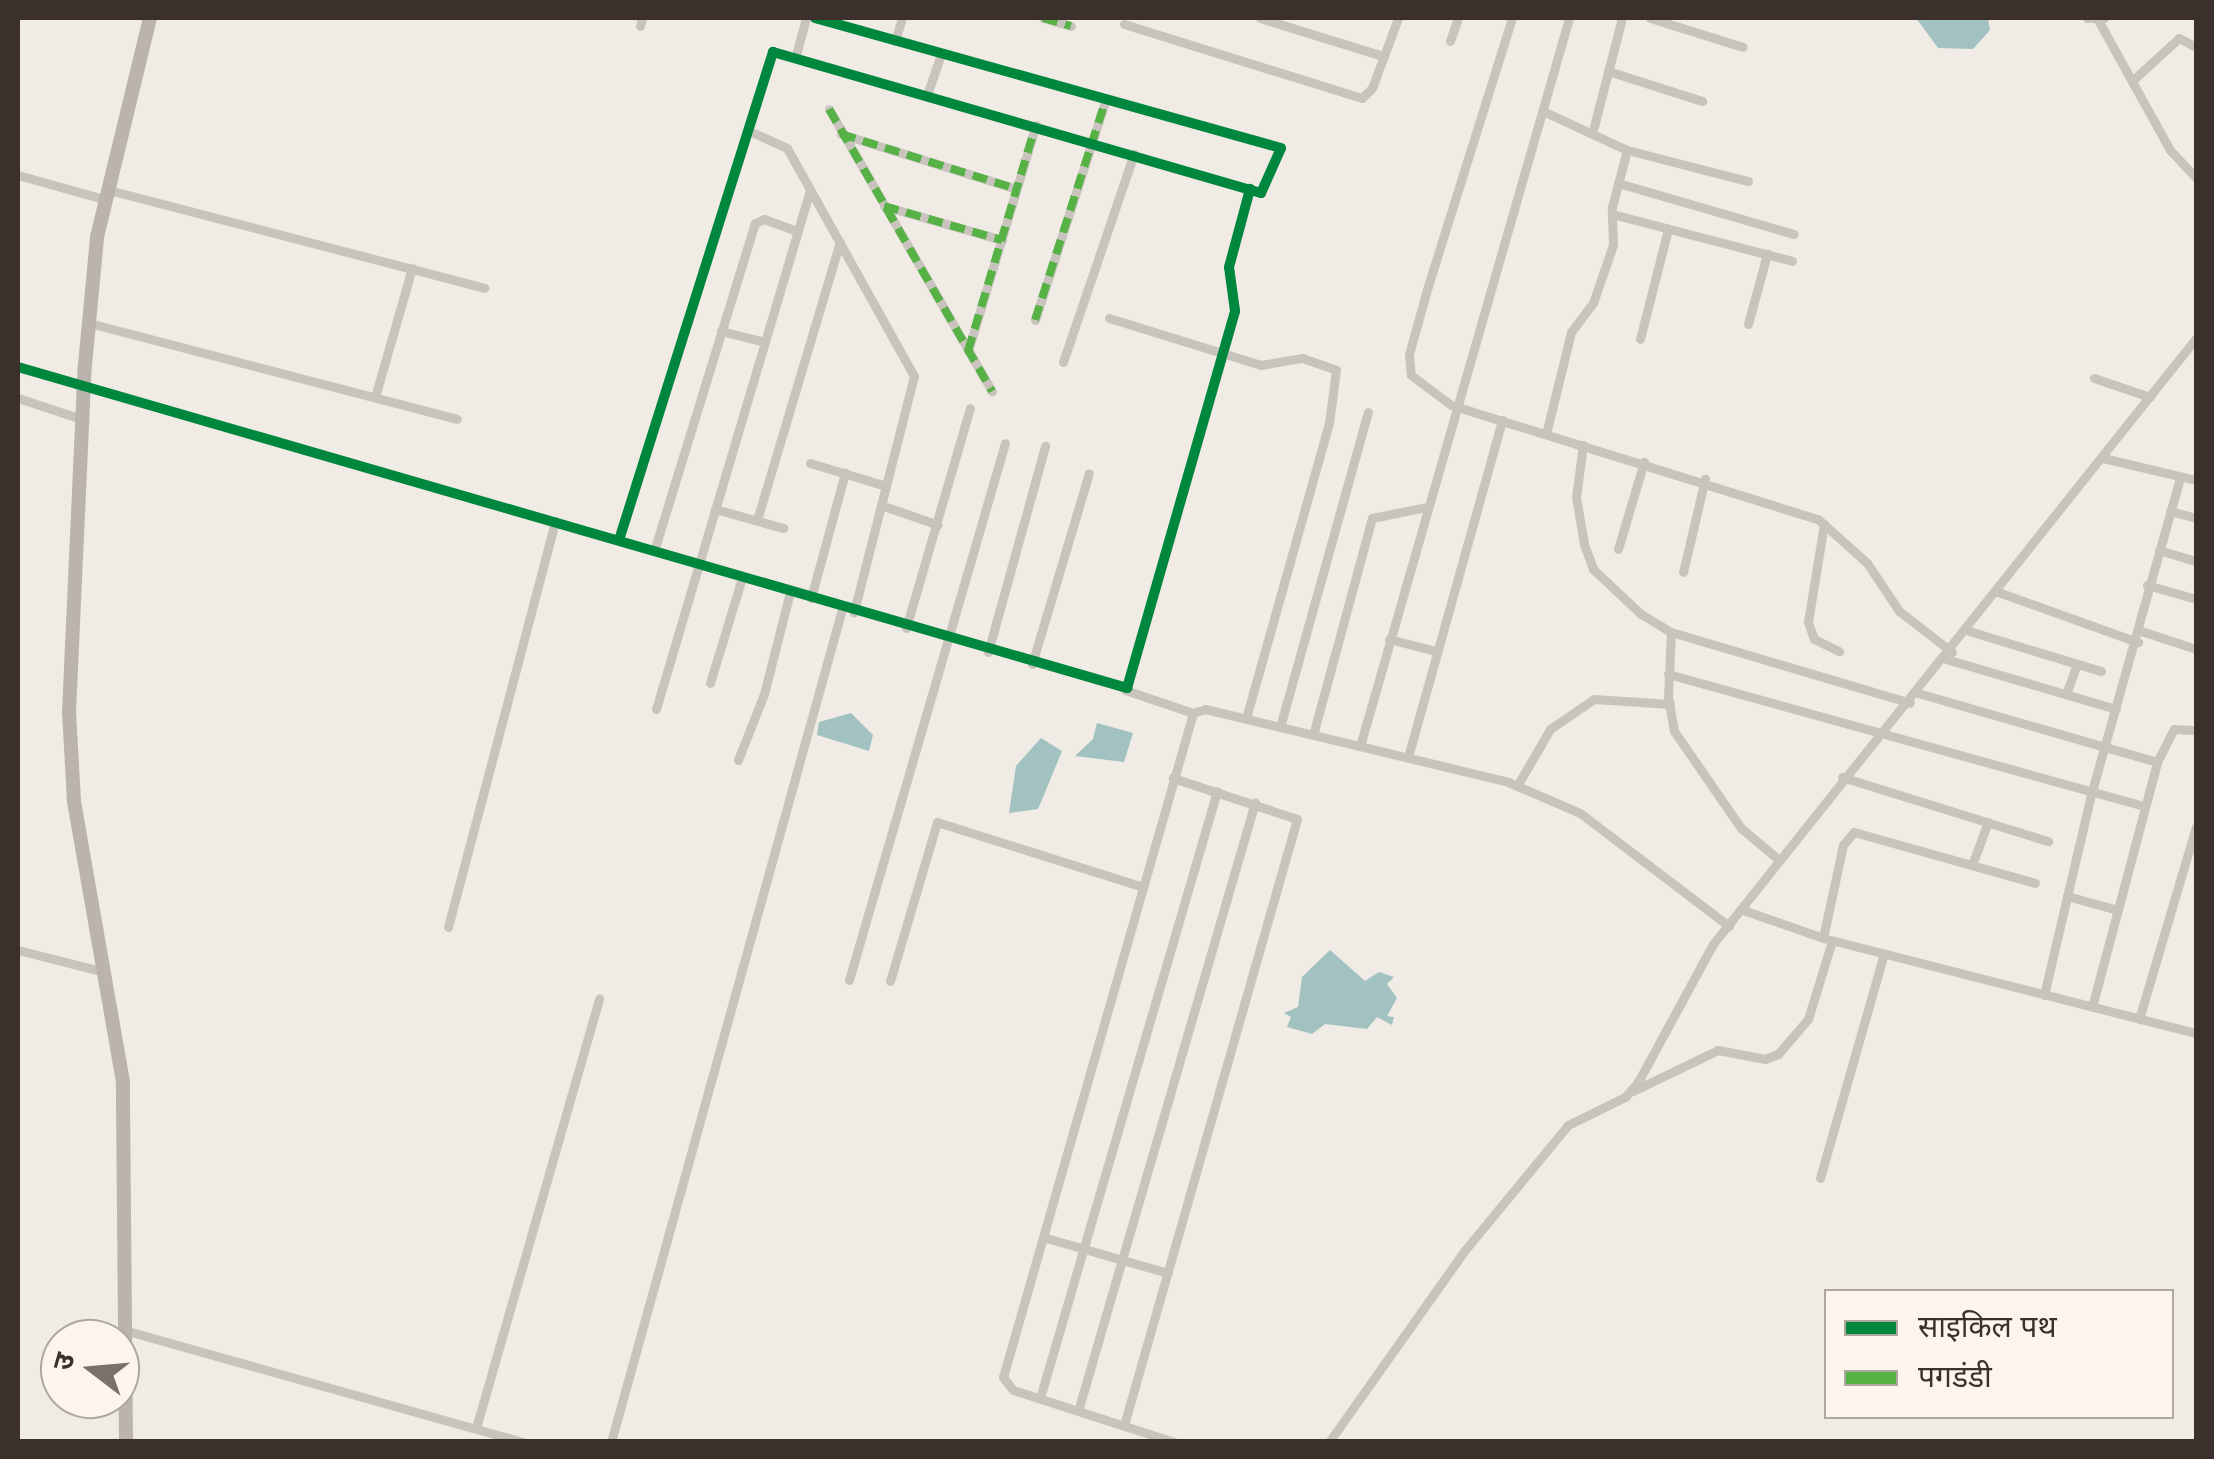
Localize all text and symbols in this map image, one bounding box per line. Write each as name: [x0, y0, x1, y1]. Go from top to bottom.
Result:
legend: [1824, 1289, 2174, 1419]
text: साइकिल पथ: [1918, 1308, 2057, 1344]
north arrow: [40, 1319, 140, 1419]
text: उ: [44, 1349, 82, 1374]
text: पगडंडी: [1918, 1358, 1992, 1394]

